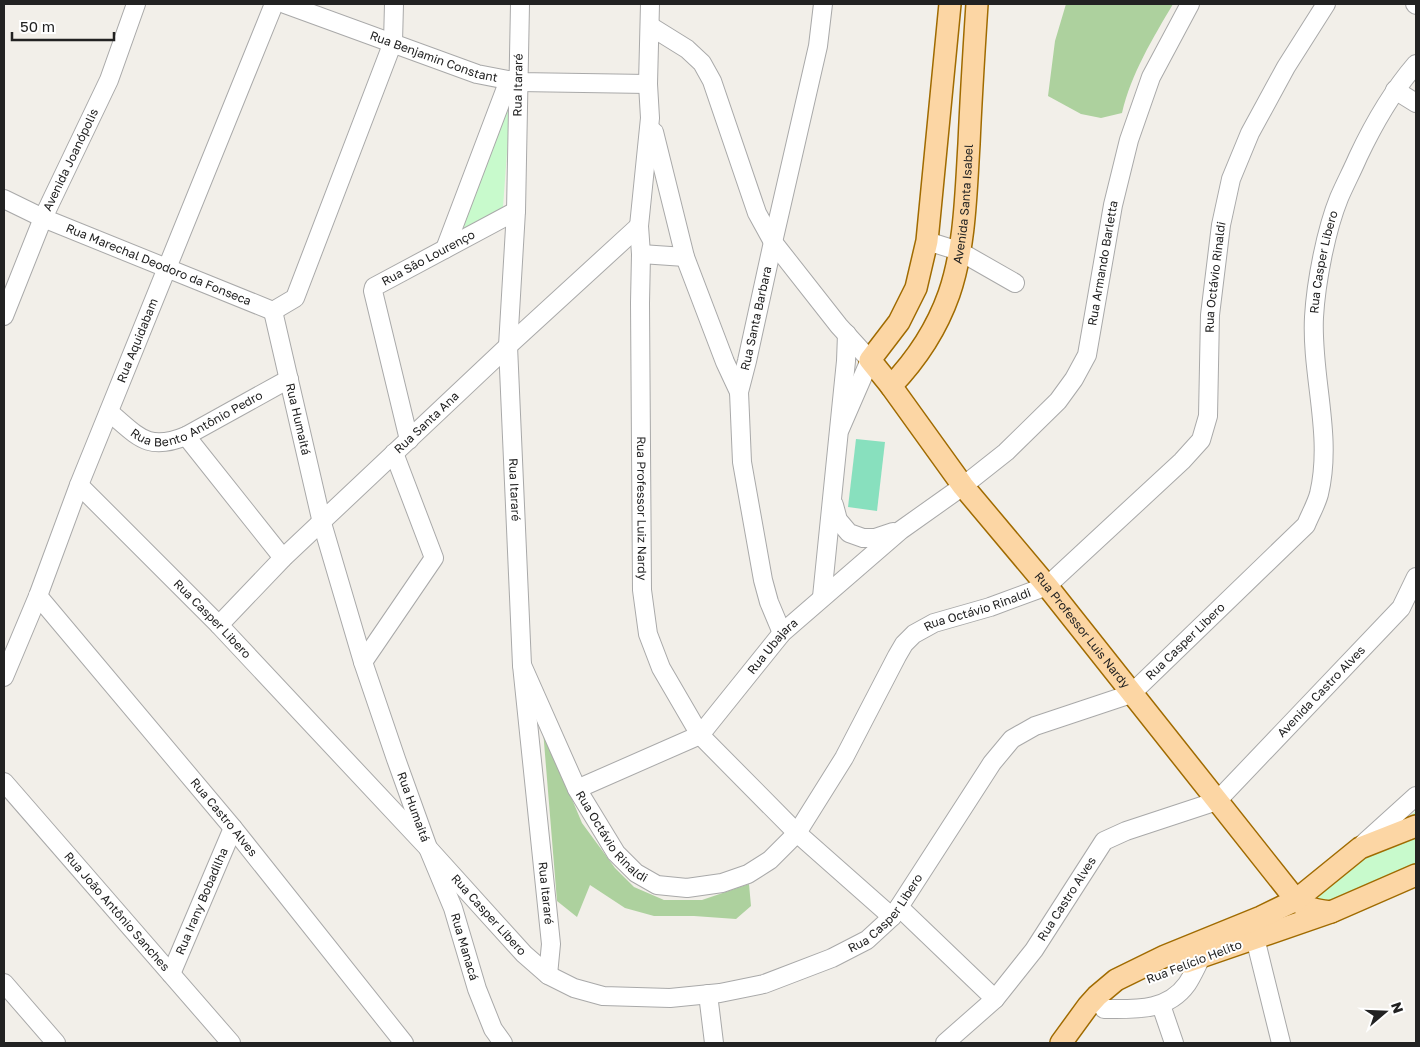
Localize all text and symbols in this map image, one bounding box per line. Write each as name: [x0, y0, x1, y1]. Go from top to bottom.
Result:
scale bar: [12, 10, 115, 42]
text: 50 m: [20, 17, 55, 35]
street label: Rua Benjamin Constant: [368, 28, 499, 85]
street label: Rua Itararé: [509, 53, 526, 117]
street label: Avenida Joanópolis: [39, 106, 101, 213]
street label: Avenida Santa Isabel: [949, 144, 976, 265]
street label: Rua Armando Barletta: [1084, 199, 1121, 327]
street label: Rua Casper Libero: [1306, 209, 1341, 314]
street label: Rua Marechal Deodoro da Fonseca: [64, 220, 254, 308]
street label: Rua Octávio Rinaldi: [1202, 220, 1229, 333]
street label: Rua São Lourenço: [379, 226, 477, 289]
street label: Rua Santa Barbara: [737, 265, 775, 372]
street label: Rua Aquidabam: [113, 296, 161, 385]
street label: Rua Humaitá: [283, 381, 314, 457]
street label: Rua Bento Antônio Pedro: [128, 387, 265, 450]
street label: Rua Santa Ana: [391, 388, 462, 456]
street label: Rua Professor Luiz Nardy: [634, 436, 650, 581]
street label: Rua Itararé: [506, 458, 524, 522]
street label: Rua Professor Luis Nardy: [1032, 569, 1133, 691]
street label: Rua Casper Libero: [171, 576, 254, 661]
street label: Rua Octávio Rinaldi: [921, 585, 1033, 634]
street label: Rua Casper Libero: [1142, 599, 1228, 683]
street label: Rua Ubajara: [744, 615, 801, 677]
street label: Avenida Castro Alves: [1274, 642, 1368, 740]
street label: Rua Humaitá: [394, 770, 433, 844]
street label: Rua Castro Alves: [187, 775, 261, 859]
street label: Rua Octávio Rinaldi: [573, 788, 650, 885]
street label: Rua Irany Bobadilha: [172, 845, 231, 957]
street label: Rua João Antônio Sanches: [61, 849, 173, 974]
street label: Rua Castro Alves: [1034, 854, 1099, 944]
street label: Rua Itararé: [535, 861, 557, 925]
street label: Rua Casper Libero: [448, 871, 530, 958]
street label: Rua Casper Libero: [845, 871, 926, 956]
street label: Rua Manacá: [448, 911, 482, 982]
street label: Rua Felício Helito: [1144, 936, 1244, 987]
north arrow: [1360, 987, 1410, 1037]
text: N: [1388, 1000, 1408, 1015]

